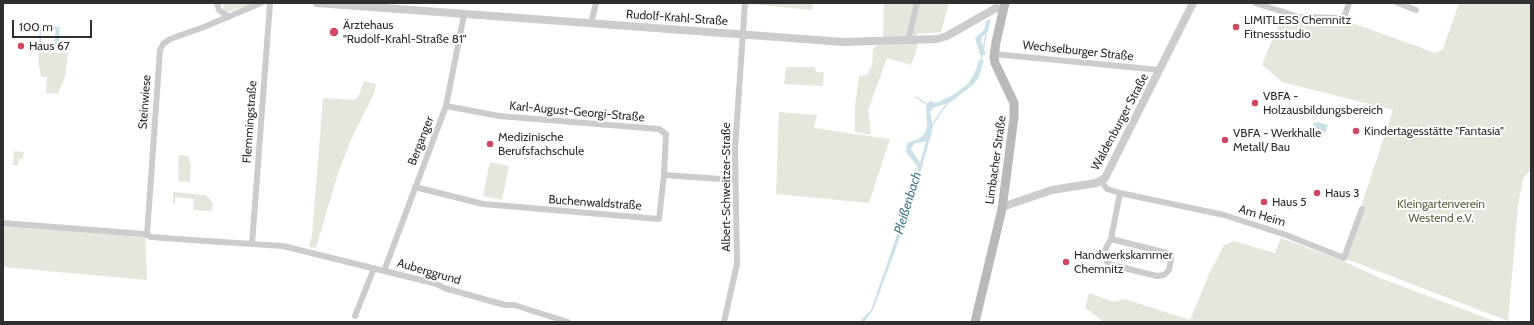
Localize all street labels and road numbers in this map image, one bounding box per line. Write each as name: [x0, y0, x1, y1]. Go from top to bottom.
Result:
street label: Rudolf-Krahl-Straße: [626, 7, 728, 29]
street label: Wechselburger Straße: [1022, 38, 1134, 64]
street label: Waldenburger Straße: [1088, 71, 1152, 173]
street label: Steinwiese: [136, 74, 154, 130]
street label: Flemmingstraße: [240, 80, 260, 164]
street label: Karl-August-Georgi-Straße: [509, 99, 645, 125]
street label: Berganger: [405, 114, 437, 168]
street label: Limbacher Straße: [983, 115, 1009, 205]
street label: Albert-Schweitzer-Straße: [719, 122, 733, 252]
street label: Buchenwaldstraße: [548, 193, 642, 213]
street label: Am Heim: [1237, 202, 1287, 230]
street label: Auberggrund: [396, 256, 462, 288]

